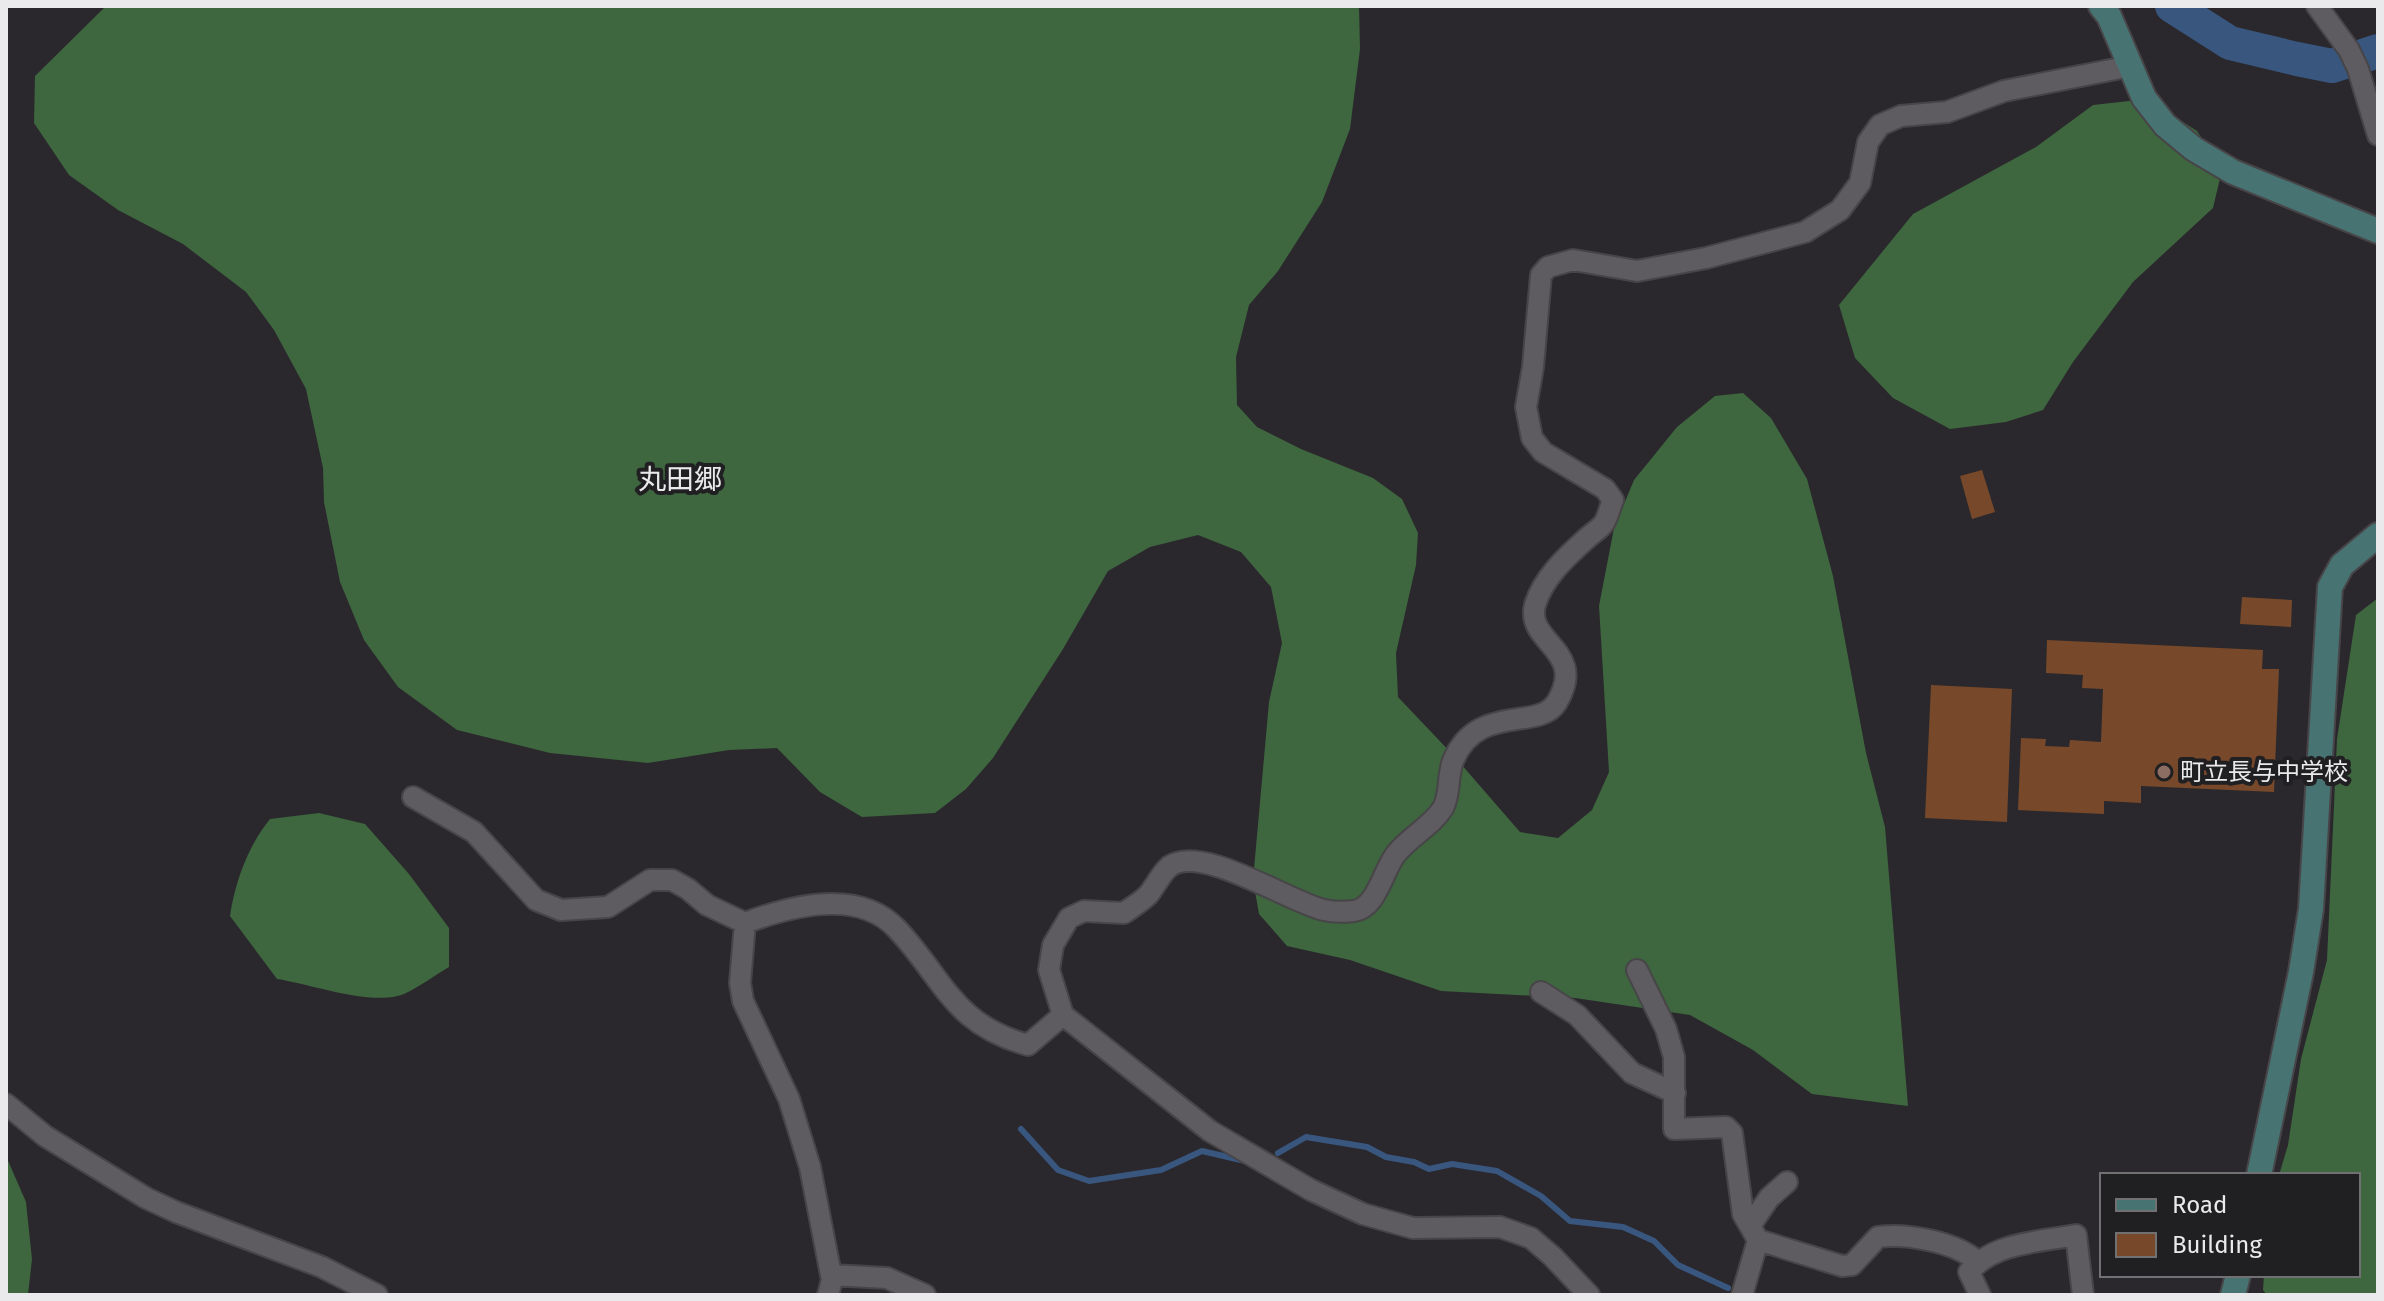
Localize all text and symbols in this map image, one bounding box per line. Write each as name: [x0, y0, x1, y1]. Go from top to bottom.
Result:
district label: 丸田郷: [638, 463, 722, 496]
place label: 町立長与中学校: [2180, 758, 2348, 786]
marker: 町立長与中学校: [2155, 763, 2173, 781]
legend: [2100, 1173, 2360, 1277]
text: Road: [2172, 1191, 2227, 1219]
text: Building: [2172, 1231, 2262, 1259]

